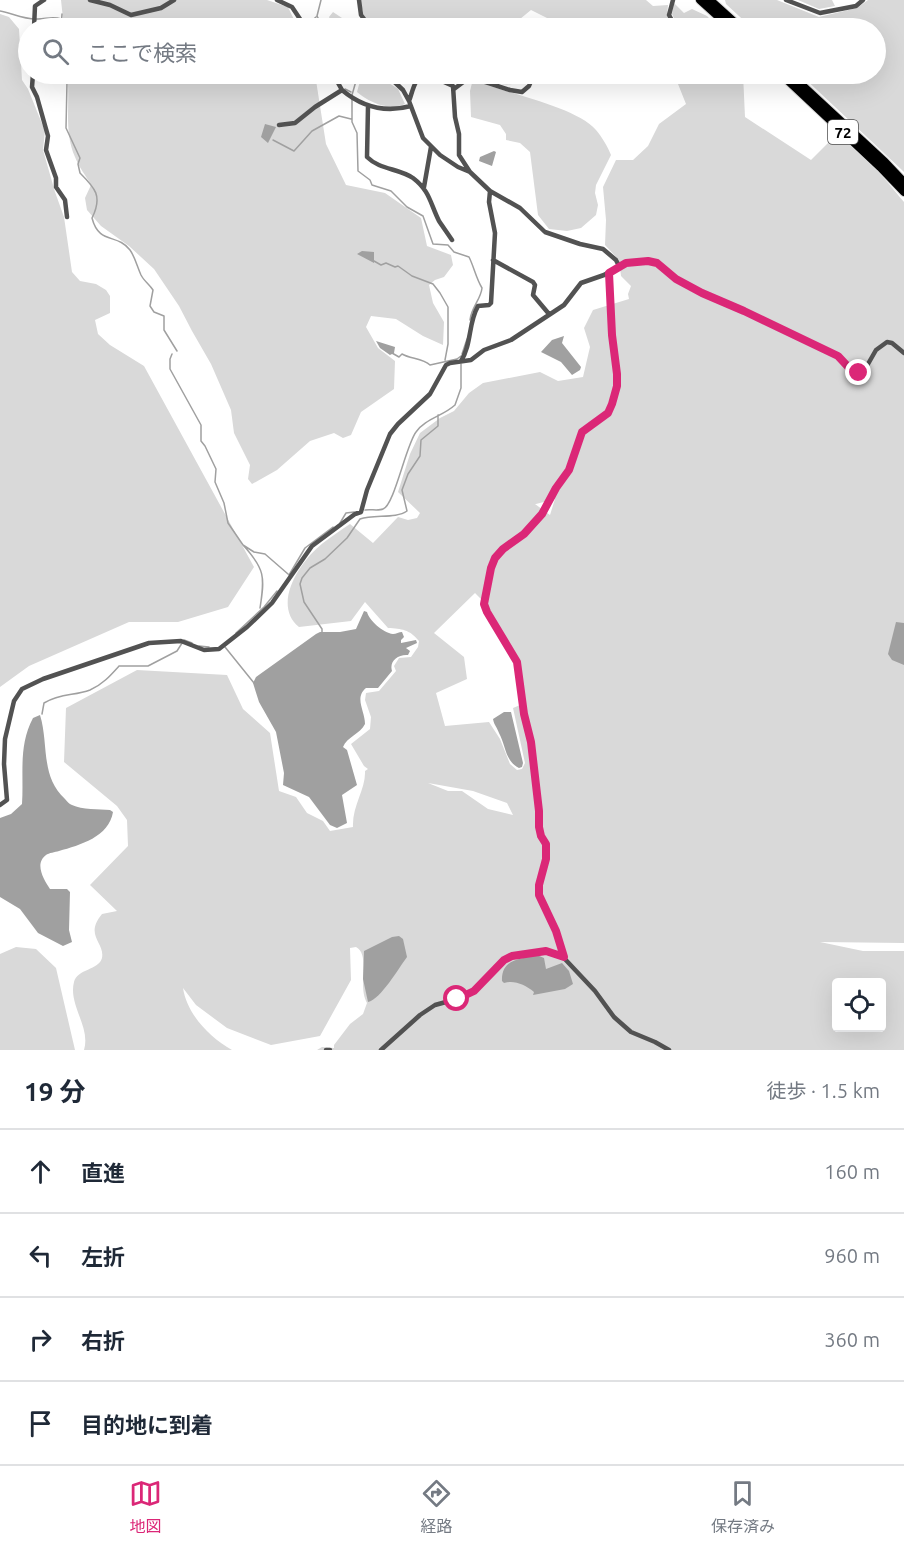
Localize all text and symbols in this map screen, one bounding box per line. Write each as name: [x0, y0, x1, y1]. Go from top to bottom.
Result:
search box: [18, 18, 886, 84]
icon: search: [39, 35, 72, 68]
text: ここで検索: [87, 40, 197, 65]
road number: 72: [828, 120, 858, 144]
route end: [845, 359, 871, 385]
map controls: [832, 978, 886, 1032]
button: locate: [832, 978, 886, 1032]
route start: [443, 985, 469, 1011]
text: 19 分: [24, 1077, 86, 1106]
text: 徒歩 · 1.5 km: [767, 1079, 880, 1102]
icon: ahead: [24, 1155, 57, 1188]
text: 直進: [81, 1160, 125, 1185]
text: 160 m: [824, 1160, 880, 1183]
icon: left: [24, 1239, 57, 1272]
text: 左折: [81, 1244, 125, 1269]
text: 960 m: [824, 1244, 880, 1267]
icon: right: [24, 1323, 57, 1356]
text: 右折: [81, 1328, 125, 1353]
text: 360 m: [824, 1328, 880, 1351]
icon: arrive: [24, 1407, 57, 1440]
text: 目的地に到着: [81, 1412, 213, 1437]
tab: 地図: [129, 1477, 162, 1537]
tab: 経路: [420, 1477, 453, 1537]
tab: 保存済み: [711, 1477, 775, 1537]

